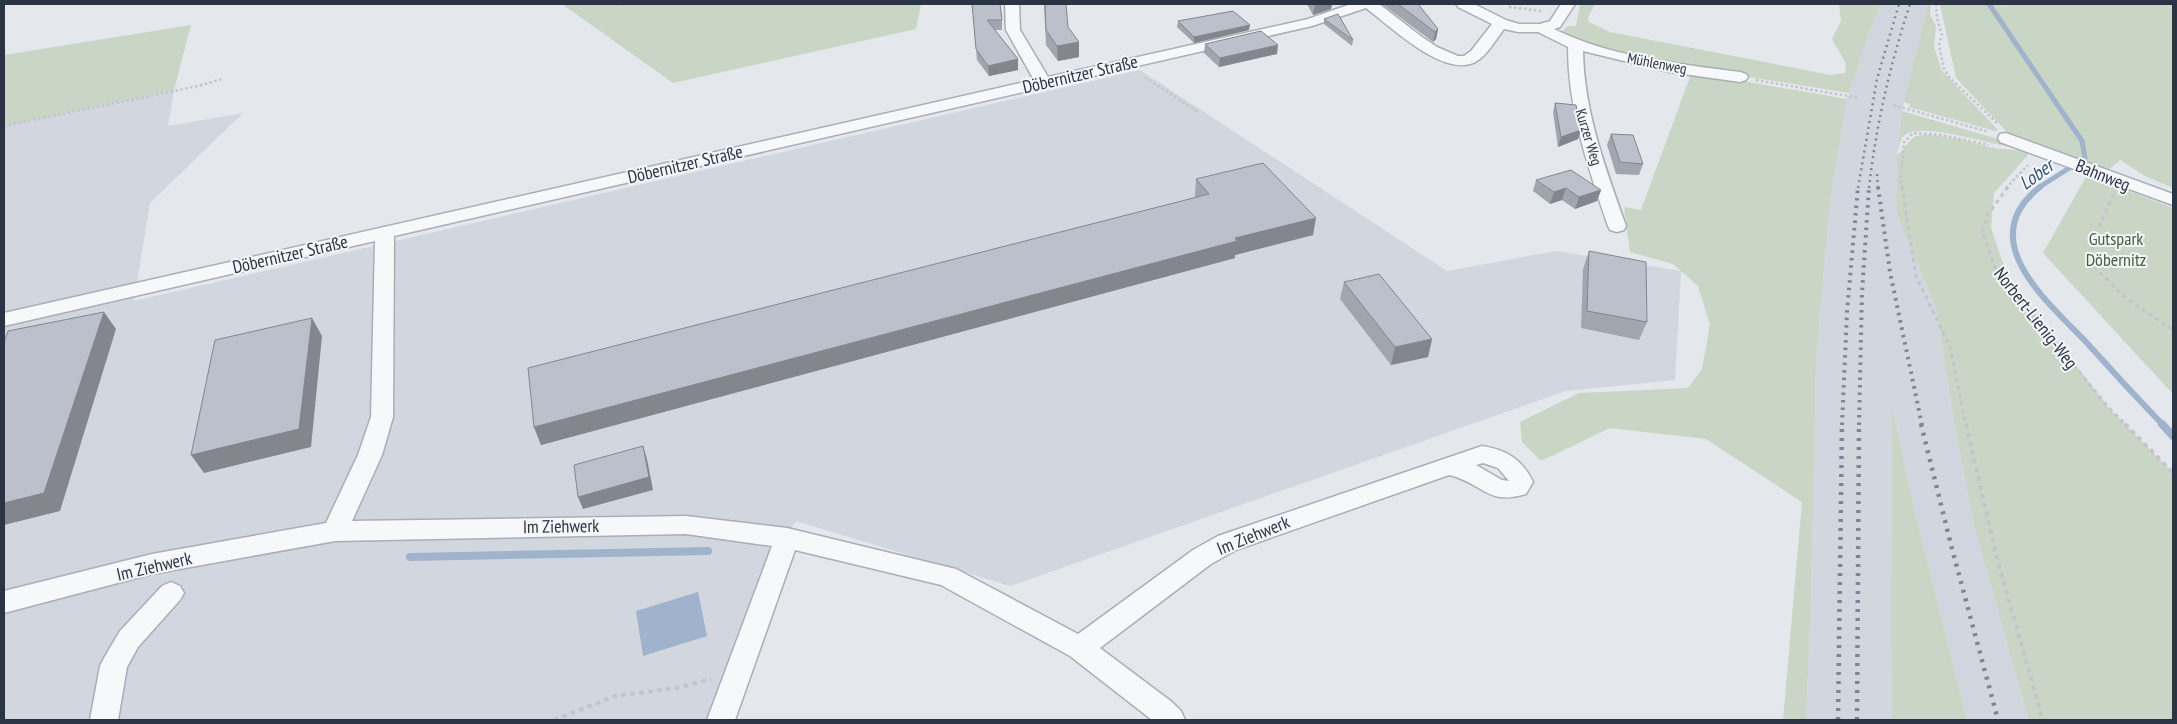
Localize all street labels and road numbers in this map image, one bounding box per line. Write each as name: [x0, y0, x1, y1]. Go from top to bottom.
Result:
street label: Mühlenweg: [1626, 48, 1688, 78]
street label: Döbernitzer Straße: [1020, 50, 1140, 98]
street label: Kurzer Weg: [1571, 106, 1607, 168]
street label: Döbernitzer Straße: [625, 140, 745, 188]
street label: Bahnweg: [2072, 154, 2134, 196]
street label: Döbernitzer Straße: [230, 230, 350, 278]
street label: Norbert-Lienig-Weg: [1989, 263, 2083, 373]
street label: Im Ziehwerk: [1213, 510, 1293, 560]
street label: Im Ziehwerk: [523, 514, 599, 538]
street label: Im Ziehwerk: [114, 546, 194, 586]

